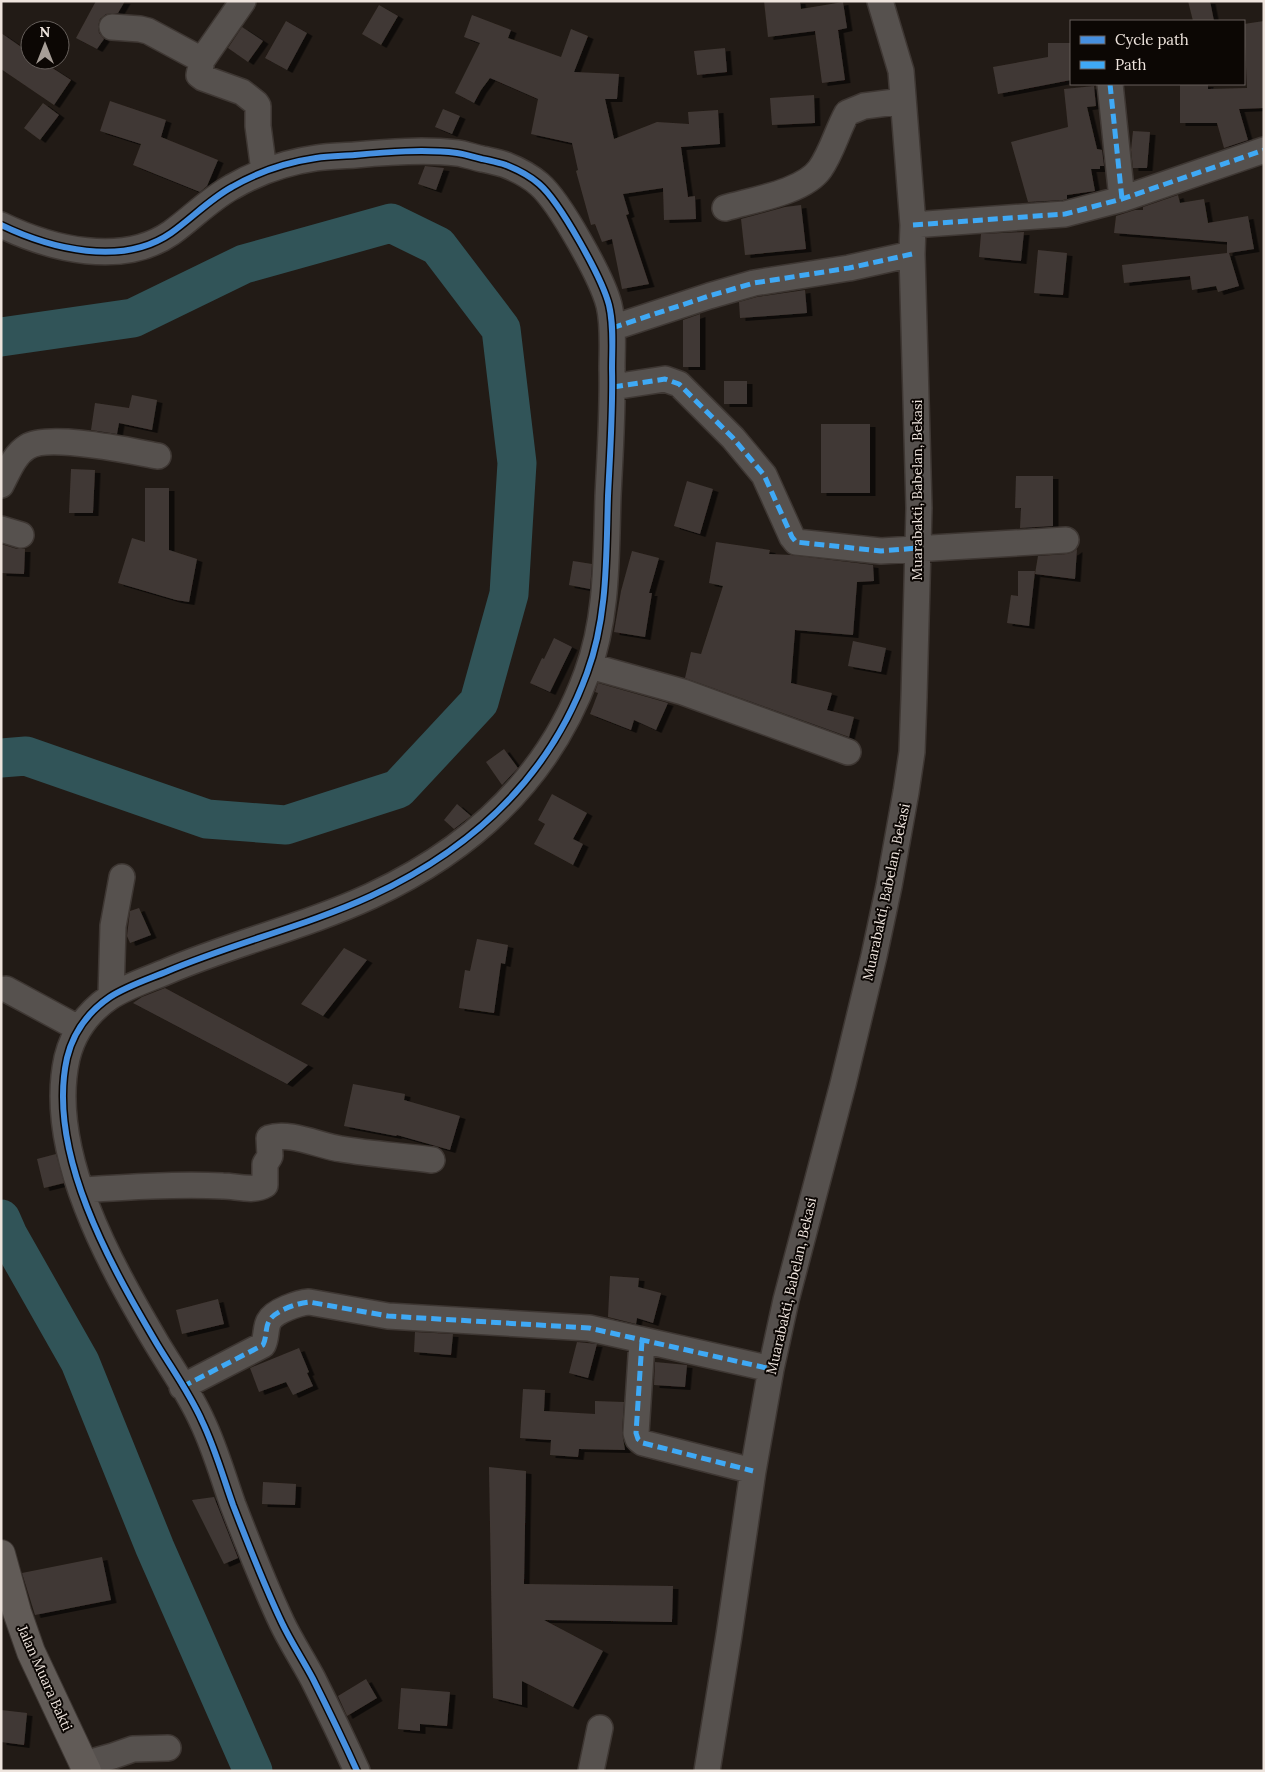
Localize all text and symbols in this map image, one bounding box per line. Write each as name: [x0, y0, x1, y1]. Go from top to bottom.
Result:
north arrow: [20, 20, 70, 70]
legend: [1070, 20, 1245, 85]
text: N: [40, 23, 51, 41]
text: Cycle path: [1115, 30, 1189, 49]
text: Path: [1115, 55, 1146, 74]
street label: Muarabakti, Babelan, Bekasi: [908, 399, 926, 580]
street label: Muarabakti, Babelan, Bekasi: [858, 802, 914, 982]
street label: Muarabakti, Babelan, Bekasi: [762, 1196, 820, 1376]
street label: Jalan Muara Bakti: [13, 1622, 76, 1734]

